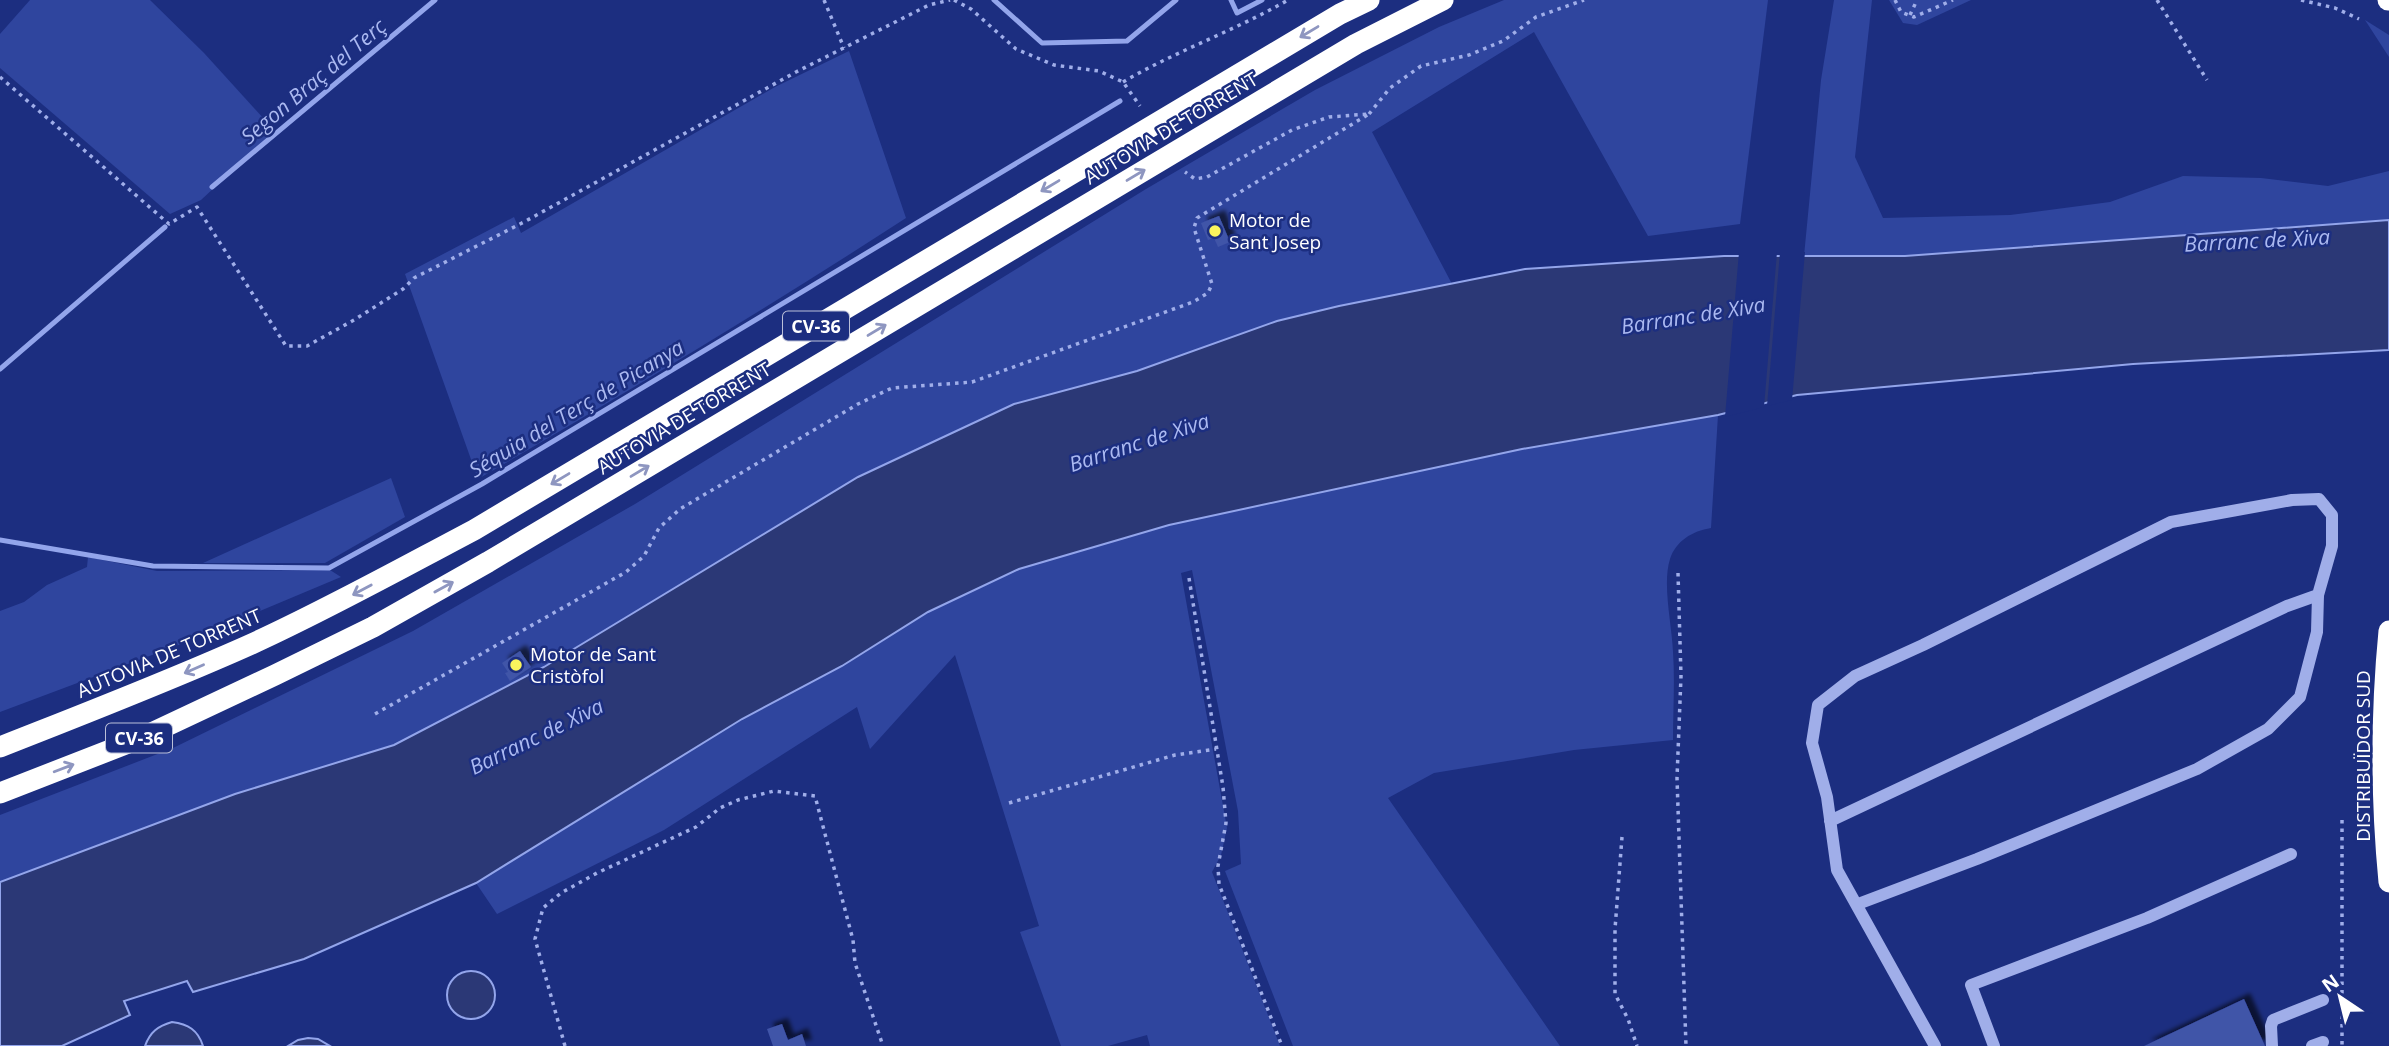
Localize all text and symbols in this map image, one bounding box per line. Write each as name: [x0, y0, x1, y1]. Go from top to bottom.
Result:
water label: Segon Braç del Terç: [235, 12, 392, 150]
one-way arrow: [1299, 26, 1319, 40]
street label: AUTOVIA DE TORRENT: [1079, 66, 1263, 190]
one-way arrow: [1125, 168, 1145, 182]
one-way arrow: [1041, 180, 1061, 194]
place label: Motor de Sant Josep: [1229, 207, 1321, 255]
water label: Barranc de Xiva: [2183, 222, 2331, 258]
marker: Motor de Sant Josep: [1207, 223, 1223, 239]
water label: Barranc de Xiva: [1619, 290, 1767, 340]
road number: CV-36: [783, 312, 849, 340]
one-way arrow: [867, 322, 887, 336]
water label: Séquia del Terç de Picanya: [463, 333, 689, 483]
street label: AUTOVIA DE TORRENT: [592, 356, 776, 480]
water label: Barranc de Xiva: [1065, 406, 1213, 478]
one-way arrow: [629, 464, 649, 478]
one-way arrow: [551, 472, 571, 486]
one-way arrow: [433, 580, 454, 593]
one-way arrow: [352, 583, 373, 597]
street label: AUTOVIA DE TORRENT: [73, 602, 266, 704]
place label: Motor de Sant Cristòfol: [530, 641, 656, 689]
marker: Motor de Sant Cristòfol: [508, 657, 524, 673]
one-way arrow: [184, 663, 206, 676]
street label: DISTRIBUÏDOR SUD: [2350, 670, 2376, 842]
water label: Barranc de Xiva: [464, 691, 608, 781]
road number: CV-36: [106, 724, 172, 752]
one-way arrow: [52, 761, 74, 774]
north arrow: [2305, 962, 2375, 1032]
text: N: [2316, 968, 2344, 998]

